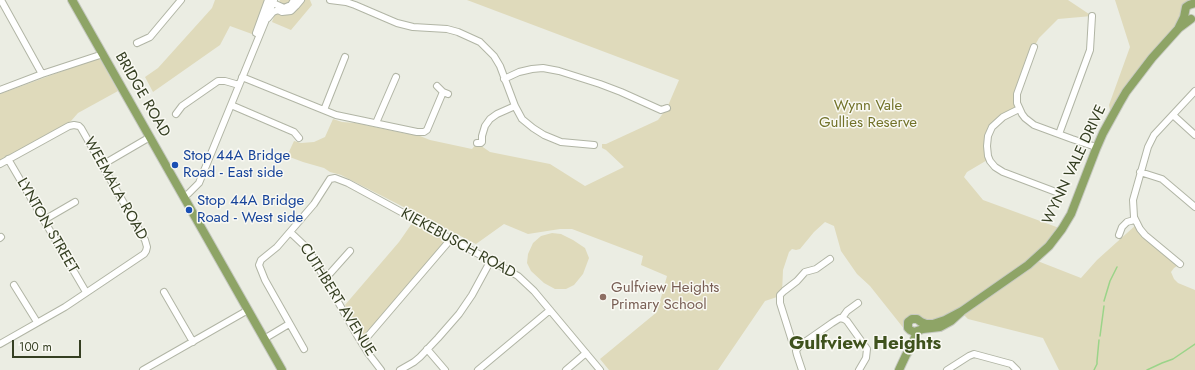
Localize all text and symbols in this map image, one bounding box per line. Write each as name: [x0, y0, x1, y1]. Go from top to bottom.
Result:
street label: BRIDGE ROAD: [110, 49, 174, 141]
park label: Wynn Vale Gullies Reserve: [819, 97, 917, 132]
street label: WYNN VALE DRIVE: [1039, 102, 1111, 228]
street label: WEEMALA ROAD: [79, 134, 151, 244]
place label: Stop 44A Bridge Road - East side: [183, 147, 290, 182]
marker: Stop 44A Bridge Road - East side: [170, 160, 180, 170]
street label: LYNTON STREET: [12, 175, 82, 277]
place label: Stop 44A Bridge Road - West side: [197, 192, 304, 227]
marker: Stop 44A Bridge Road - West side: [184, 205, 194, 215]
street label: KIEKEBUSCH ROAD: [397, 205, 519, 283]
street label: CUTHBERT AVENUE: [295, 240, 379, 360]
place label: Gulfview Heights Primary School: [611, 279, 719, 314]
marker: Gulfview Heights Primary School: [598, 292, 608, 302]
scale bar: [14, 332, 83, 358]
district label: Gulfview Heights: [789, 333, 941, 355]
text: 100 m: [19, 338, 52, 356]

